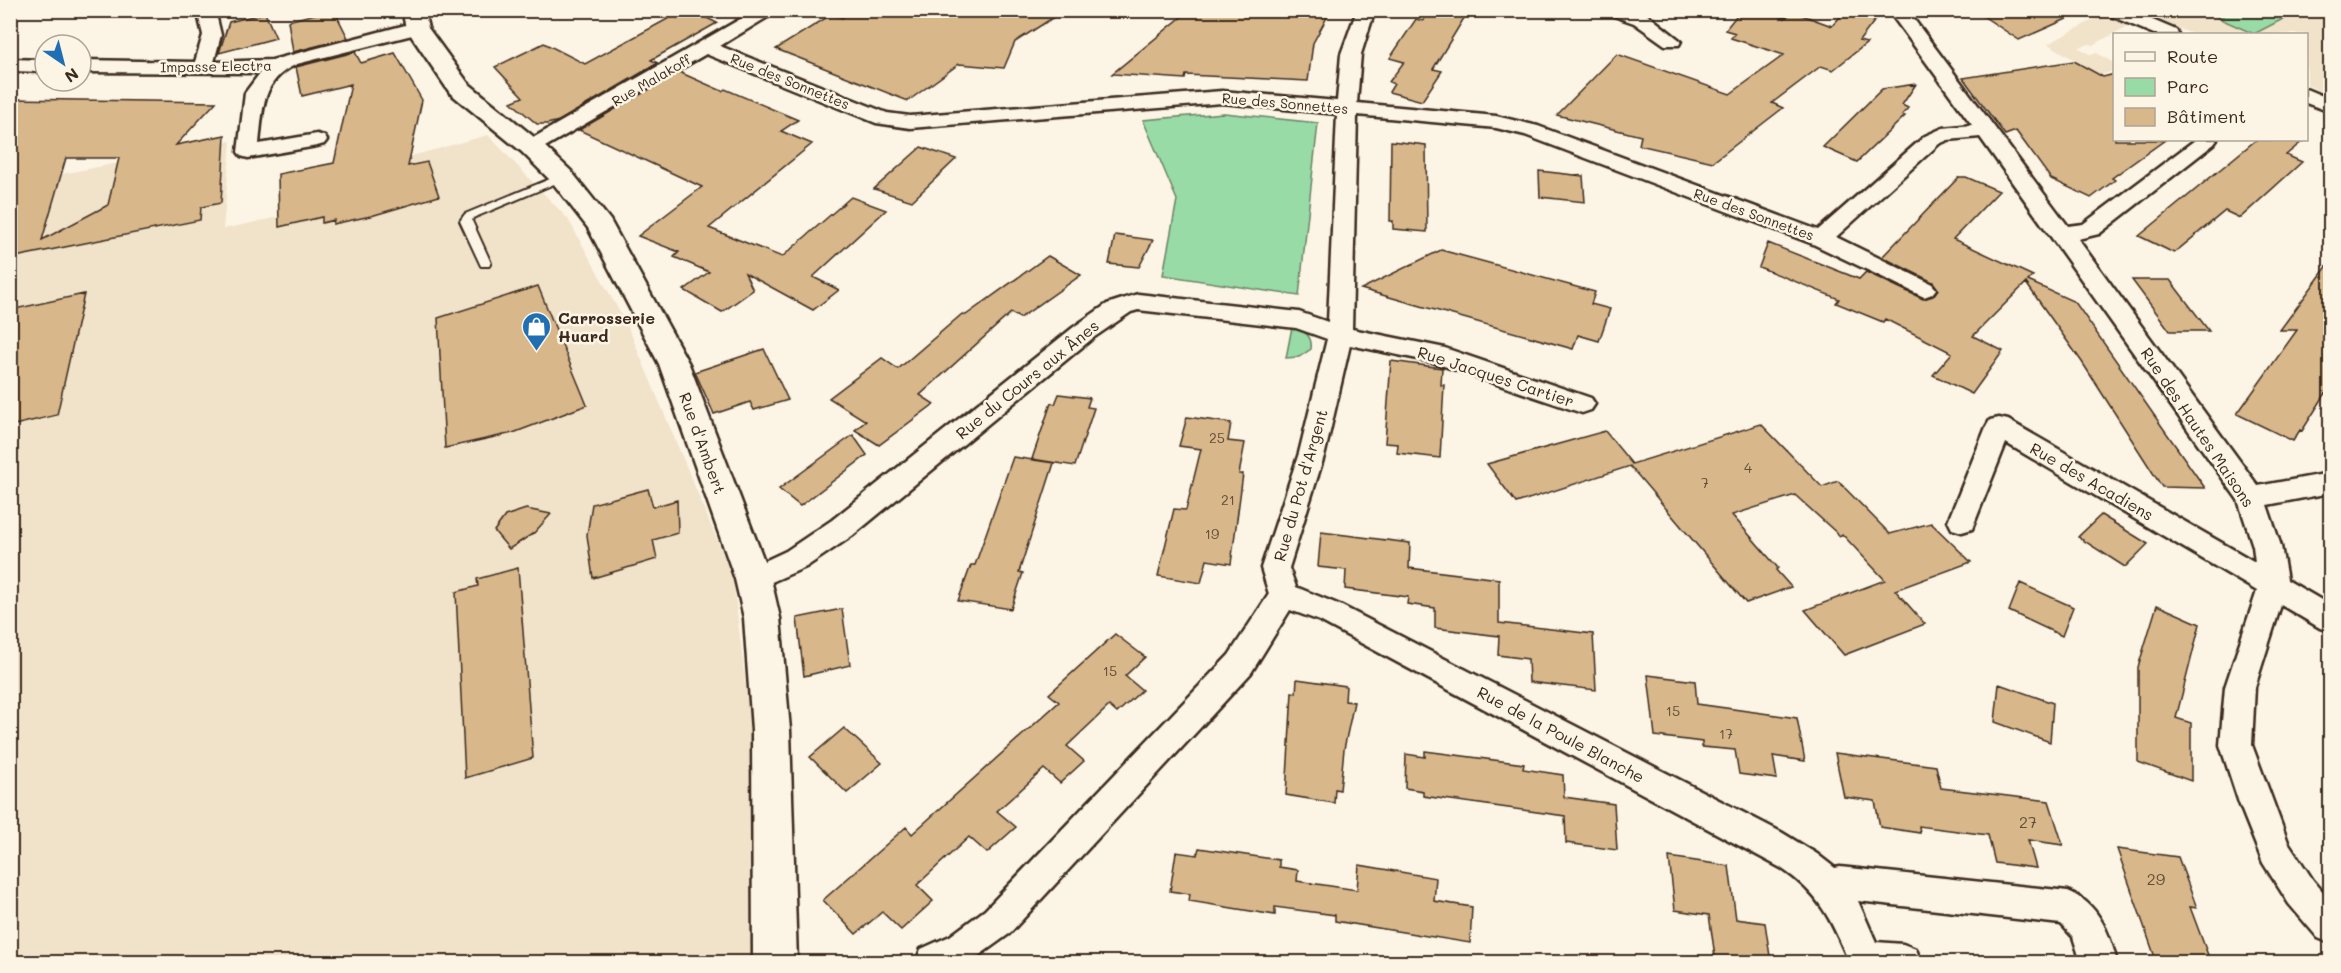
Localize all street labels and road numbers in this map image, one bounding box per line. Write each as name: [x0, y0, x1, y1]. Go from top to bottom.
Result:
street label: Rue des Sonnettes: [728, 48, 852, 114]
street label: Rue Malakoff: [608, 49, 695, 110]
street label: Impasse Electra: [160, 56, 272, 76]
street label: Rue des Sonnettes: [1221, 88, 1349, 118]
street label: Rue des Sonnettes: [1691, 183, 1817, 245]
street label: Rue du Cours aux Ânes: [951, 315, 1103, 443]
street label: Rue Jacques Cartier: [1415, 341, 1577, 411]
street label: Rue des Hautes Maisons: [2137, 343, 2259, 511]
street label: Rue d'Ambert: [675, 389, 731, 497]
street label: Rue du Pot d'Argent: [1268, 406, 1332, 564]
street label: Rue des Acadiens: [2027, 437, 2157, 525]
street label: Rue de la Poule Blanche: [1474, 681, 1648, 787]

